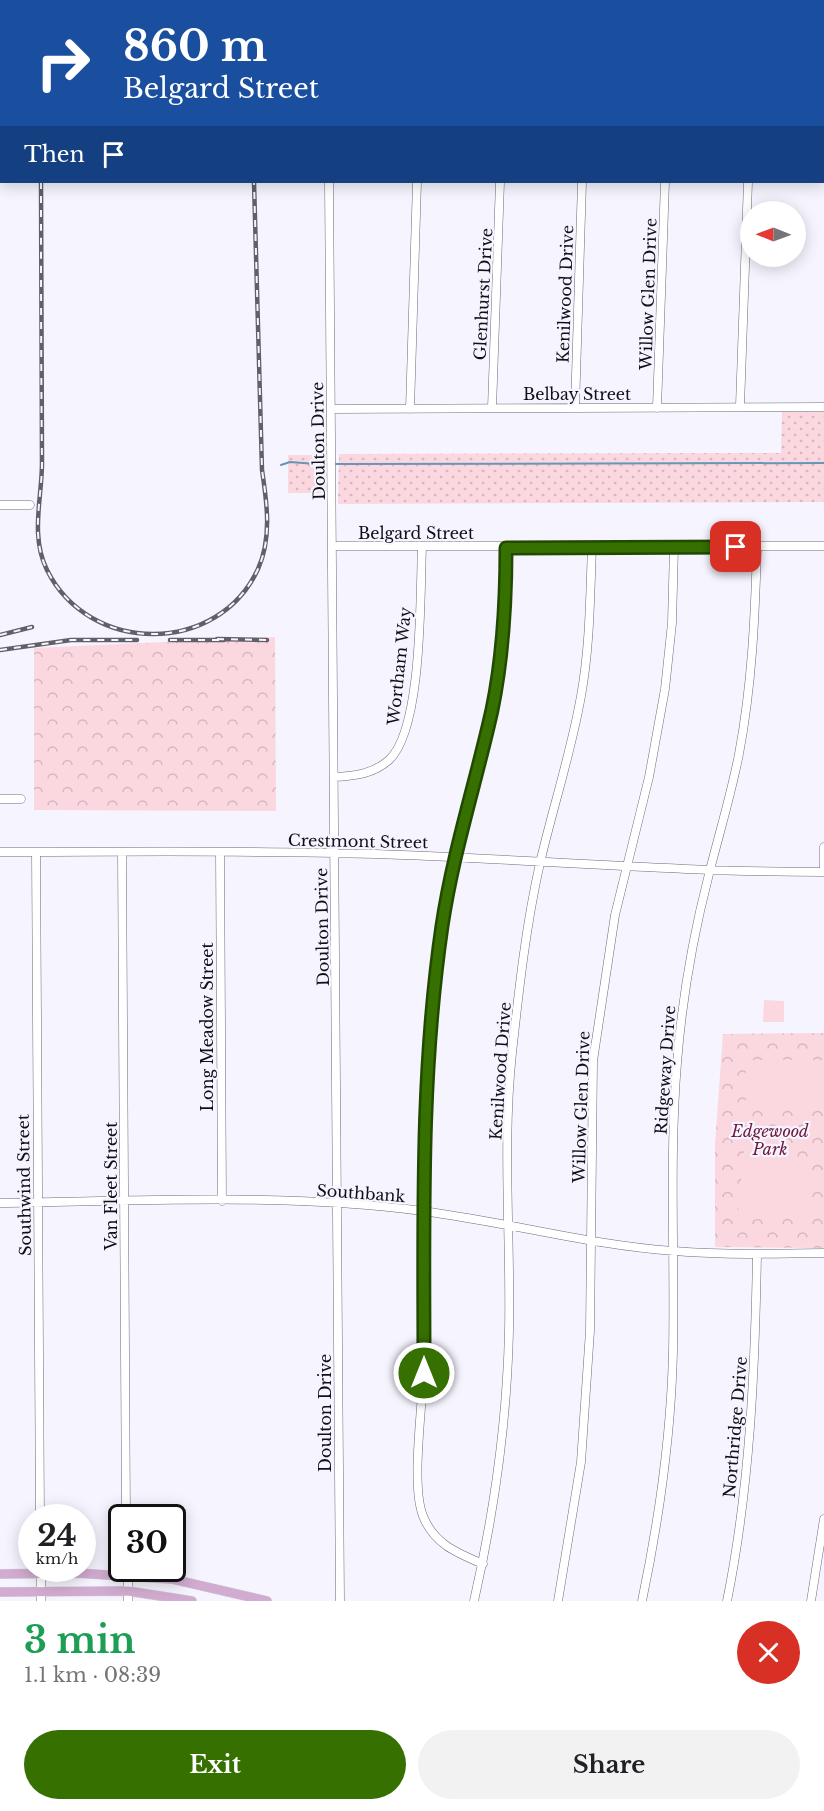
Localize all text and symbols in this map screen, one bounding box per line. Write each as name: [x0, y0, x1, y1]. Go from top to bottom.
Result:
text: 860 m: [123, 20, 267, 72]
icon: right: [24, 24, 102, 102]
text: Belgard Street: [123, 72, 319, 105]
icon: arrive: [97, 138, 130, 171]
text: Then: [24, 141, 85, 168]
north arrow: [740, 201, 806, 267]
map controls: [740, 201, 806, 267]
street label: Willow Glen Drive: [635, 218, 661, 371]
street label: Kenilwood Drive: [553, 225, 577, 363]
street label: Glenhurst Drive: [470, 227, 496, 361]
street label: Doulton Drive: [307, 382, 329, 500]
street label: Belbay Street: [523, 384, 631, 404]
pin: [710, 521, 761, 572]
street label: Belgard Street: [358, 523, 474, 543]
icon: arrive: [719, 530, 752, 563]
street label: Wortham Way: [383, 605, 415, 727]
street label: Crestmont Street: [288, 830, 428, 852]
street label: Doulton Drive: [311, 868, 333, 986]
street label: Long Meadow Street: [197, 942, 217, 1112]
street label: Kenilwood Drive: [485, 1001, 515, 1141]
street label: Ridgeway Drive: [651, 1005, 679, 1135]
street label: Willow Glen Drive: [568, 1031, 594, 1184]
street label: Southwind Street: [13, 1114, 35, 1256]
park label: Edgewood Park: [730, 1121, 809, 1159]
street label: Van Fleet Street: [101, 1122, 121, 1251]
street label: Southbank: [316, 1180, 406, 1206]
position arrow: [392, 1341, 456, 1405]
street label: Doulton Drive: [315, 1354, 335, 1472]
street label: Northridge Drive: [719, 1355, 751, 1499]
speed limit sign: 30: [108, 1504, 186, 1582]
text: 24: [37, 1517, 77, 1554]
text: km/h: [36, 1549, 78, 1568]
text: 3 min: [24, 1618, 136, 1663]
button: close: [737, 1621, 800, 1684]
text: 1.1 km · 08:39: [24, 1663, 161, 1687]
button: Exit: [24, 1730, 406, 1799]
button: Share: [418, 1730, 800, 1799]

